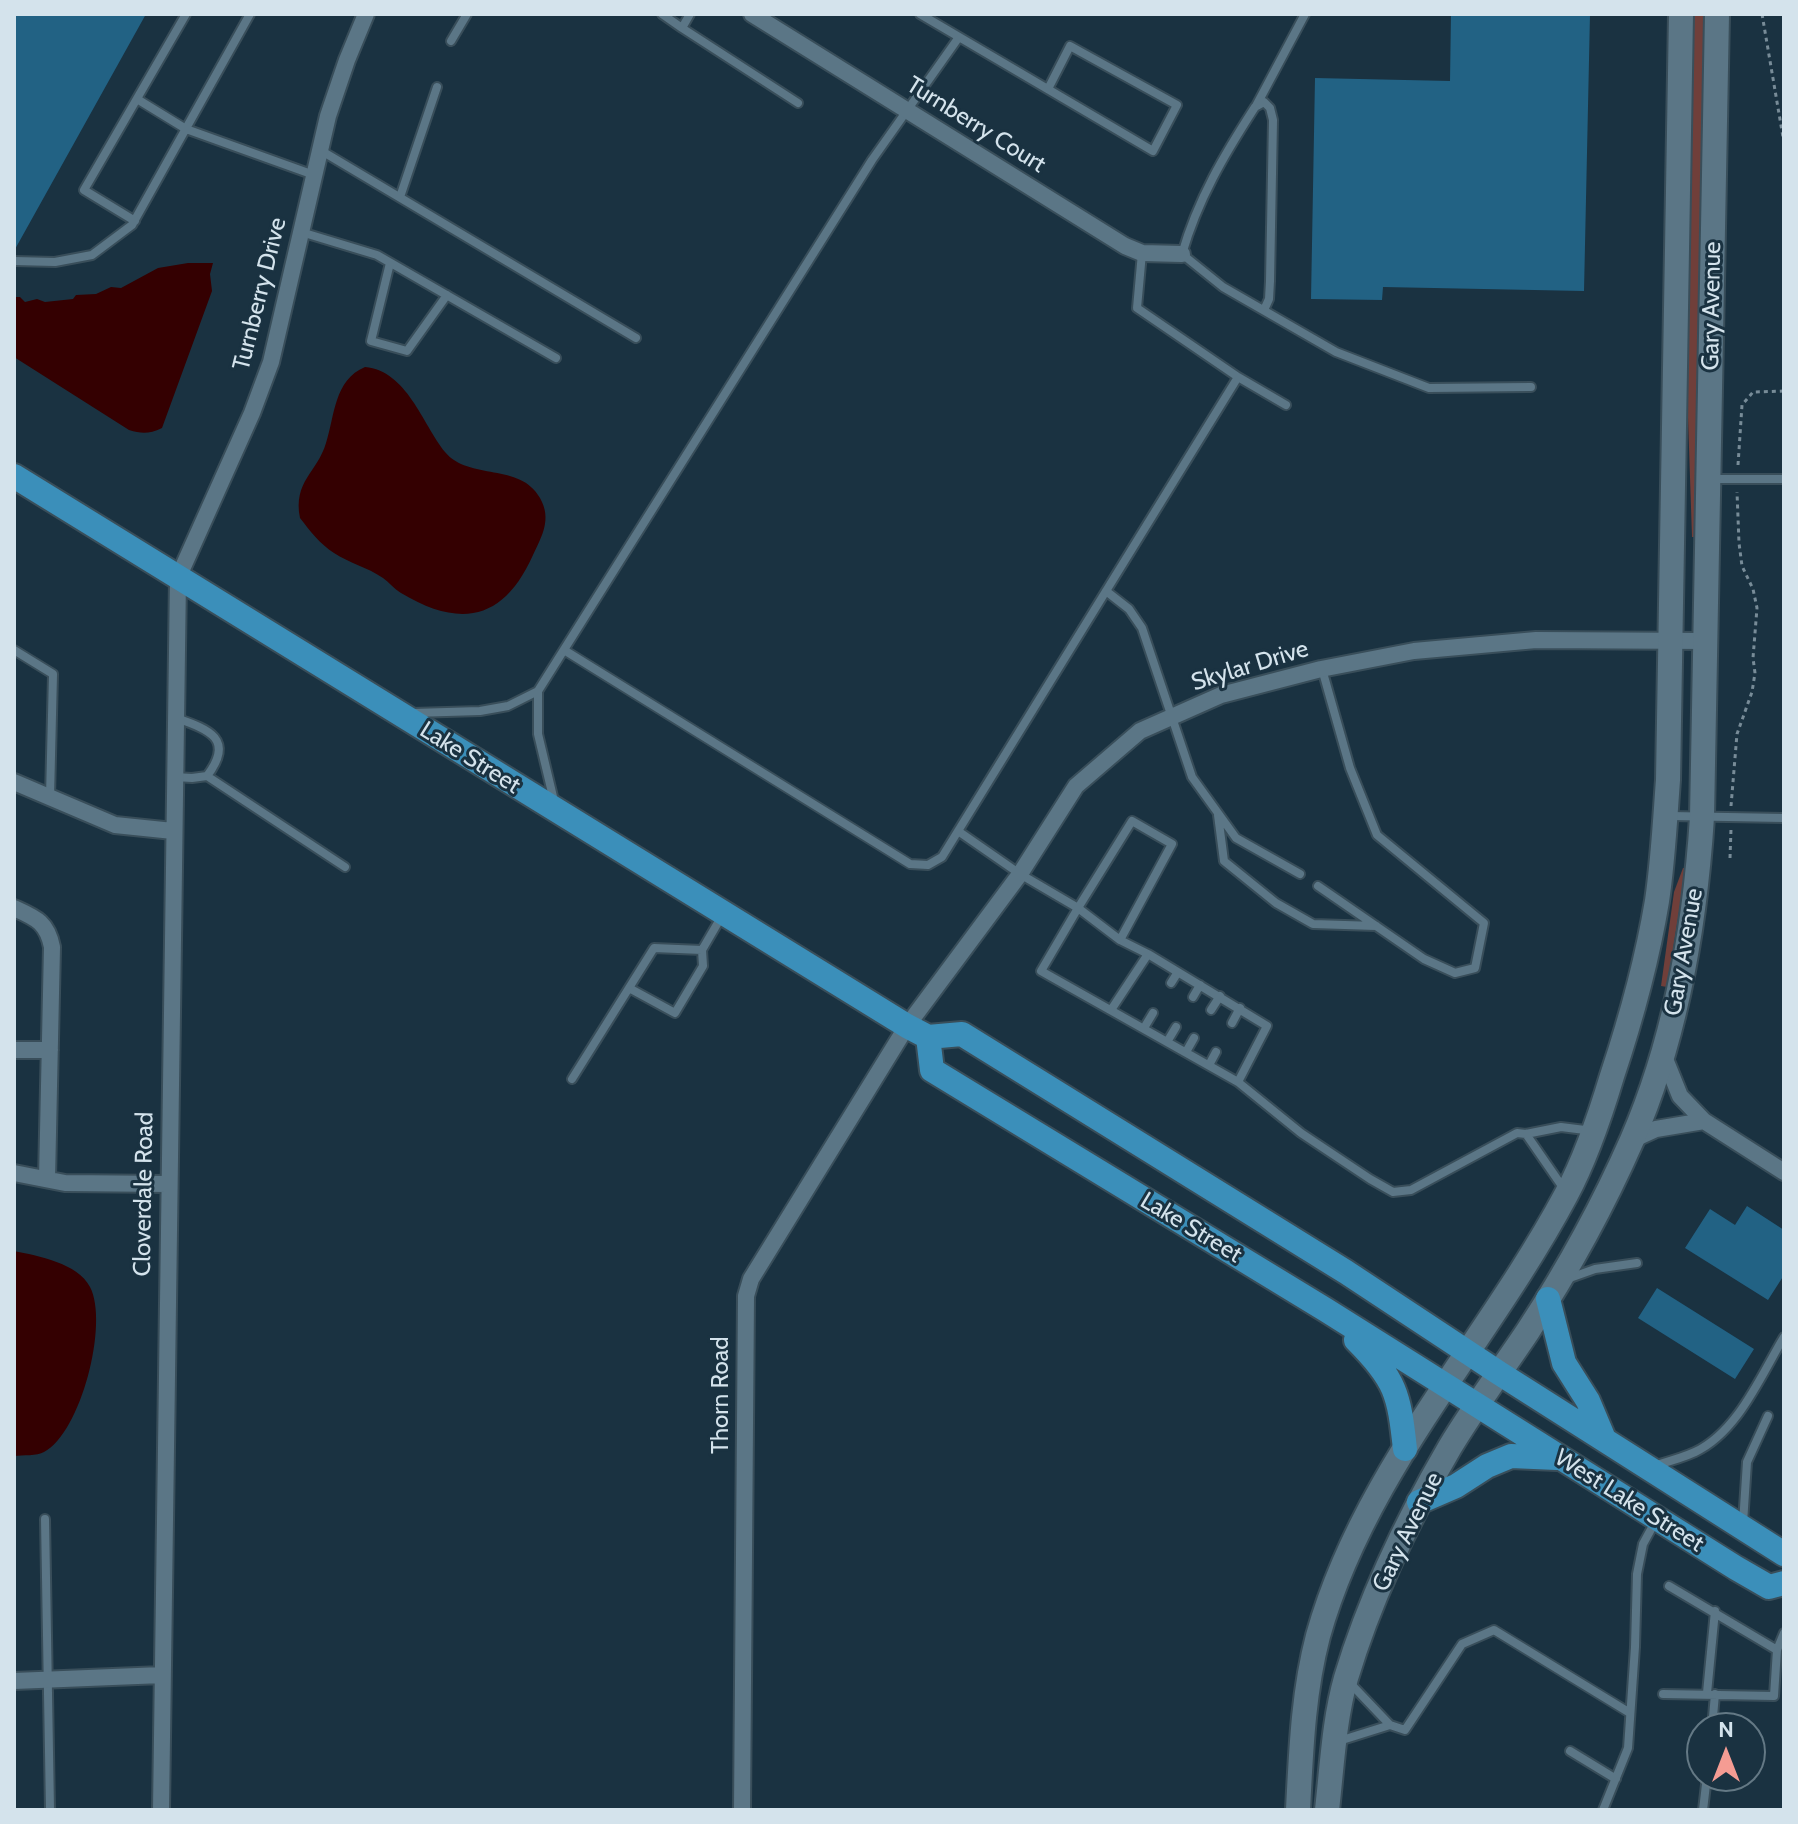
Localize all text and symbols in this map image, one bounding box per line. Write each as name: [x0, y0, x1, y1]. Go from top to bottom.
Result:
street label: Turnberry Court: [901, 71, 1051, 179]
street label: Turnberry Drive: [227, 215, 293, 373]
street label: Gary Avenue: [1696, 241, 1728, 371]
street label: Skylar Drive: [1188, 635, 1312, 697]
street label: Lake Street: [414, 716, 526, 800]
street label: Gary Avenue: [1659, 886, 1709, 1018]
street label: Cloverdale Road: [128, 1111, 160, 1277]
street label: Lake Street: [1135, 1187, 1247, 1269]
street label: Thorn Road: [707, 1336, 735, 1454]
street label: West Lake Street: [1549, 1444, 1709, 1558]
street label: Gary Avenue: [1367, 1468, 1449, 1596]
north arrow: [1686, 1712, 1766, 1792]
text: N: [1718, 1716, 1734, 1743]

